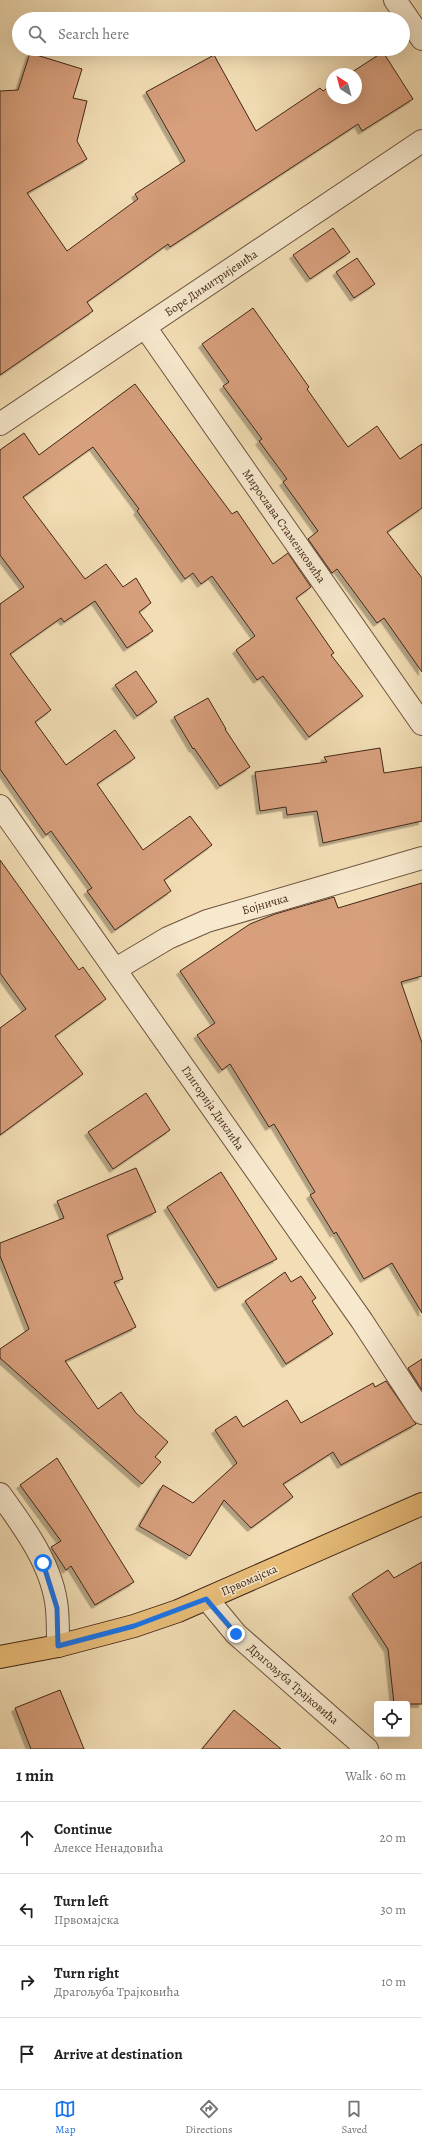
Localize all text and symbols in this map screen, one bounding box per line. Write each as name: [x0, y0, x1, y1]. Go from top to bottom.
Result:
search box: [12, 12, 410, 56]
icon: search: [26, 23, 48, 45]
text: Search here: [58, 24, 129, 44]
north arrow: [326, 68, 362, 104]
street label: Боре Димитријевића: [161, 246, 261, 320]
street label: Мирослава Стаменковића: [239, 466, 330, 586]
street label: Бојничка: [240, 890, 290, 918]
street label: Глигорија Диклића: [178, 1063, 248, 1154]
route start: [34, 1554, 52, 1572]
street label: Првомајска: [218, 1560, 280, 1599]
route end: [227, 1625, 245, 1643]
street label: Драгољуба Трајковића: [244, 1640, 342, 1728]
map controls: [374, 1701, 410, 1737]
button: locate: [374, 1701, 410, 1737]
text: 1 min: [16, 1764, 54, 1787]
text: Walk · 60 m: [345, 1767, 406, 1784]
text: Continue: [54, 1819, 112, 1839]
icon: ahead: [16, 1827, 38, 1849]
text: 20 m: [380, 1829, 406, 1846]
text: Алексе Ненадовића: [54, 1839, 163, 1856]
text: Turn left: [54, 1891, 109, 1911]
icon: left: [16, 1899, 38, 1921]
text: 30 m: [380, 1901, 406, 1918]
text: Првомајска: [54, 1911, 119, 1928]
text: Turn right: [54, 1963, 119, 1983]
icon: right: [16, 1971, 38, 1993]
text: 10 m: [381, 1973, 406, 1990]
text: Драгољуба Трајковића: [54, 1983, 179, 2000]
icon: arrive: [16, 2043, 38, 2065]
text: Arrive at destination: [54, 2044, 183, 2064]
tab: Map: [54, 2098, 76, 2137]
tab: Directions: [185, 2098, 233, 2137]
tab: Saved: [341, 2098, 368, 2137]

